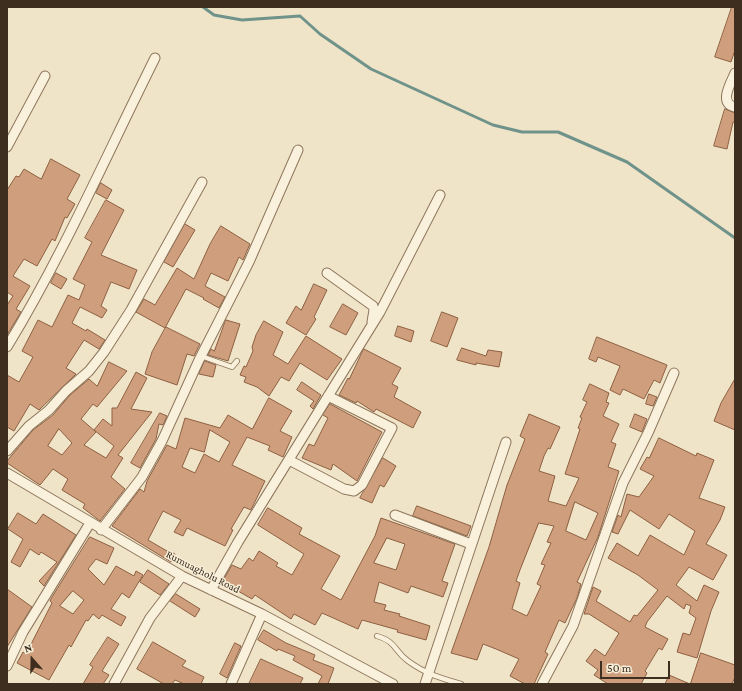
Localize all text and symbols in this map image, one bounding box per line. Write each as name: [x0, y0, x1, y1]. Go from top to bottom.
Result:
street label: Rumuagholu Road: [164, 548, 242, 596]
north arrow: [12, 639, 52, 679]
text: N: [22, 641, 33, 655]
scale bar: [602, 653, 672, 679]
text: 50 m: [607, 661, 631, 675]

